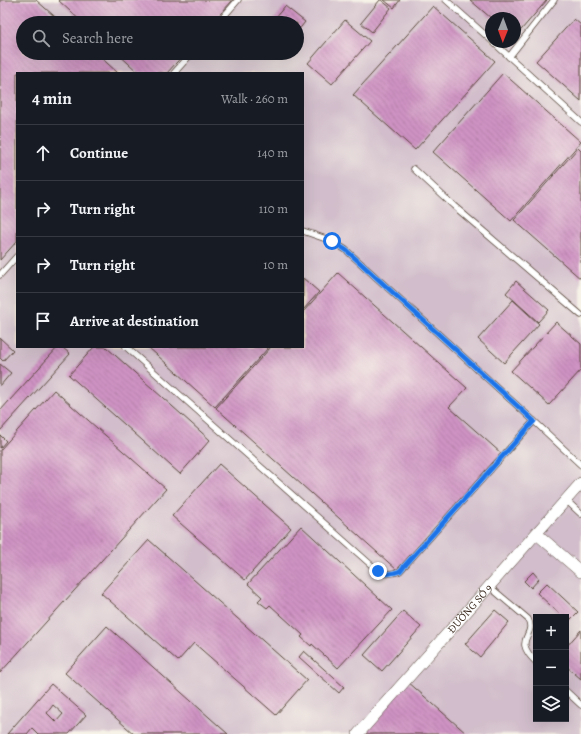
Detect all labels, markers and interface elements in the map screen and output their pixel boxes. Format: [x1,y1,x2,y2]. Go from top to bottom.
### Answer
north arrow [485,12,521,48]
search box [16,16,304,60]
icon: search [30,27,52,49]
text: Search here [62,28,133,48]
text: 4 min [32,87,72,110]
text: Walk · 260 m [221,90,288,107]
icon: ahead [32,142,54,164]
text: Continue [70,143,128,163]
text: 140 m [257,144,288,161]
icon: right [32,198,54,220]
text: Turn right [70,199,135,219]
text: 110 m [259,200,288,217]
route start [323,232,341,250]
icon: right [32,254,54,276]
text: Turn right [70,255,135,275]
text: 10 m [263,256,288,273]
icon: arrive [32,310,54,332]
text: Arrive at destination [70,311,199,331]
route end [369,562,387,580]
street label: ĐƯỜNG SỐ 9 [444,581,496,637]
map controls [533,614,569,722]
button: + [533,614,569,650]
button: − [533,650,569,686]
button: layers [533,686,569,722]

